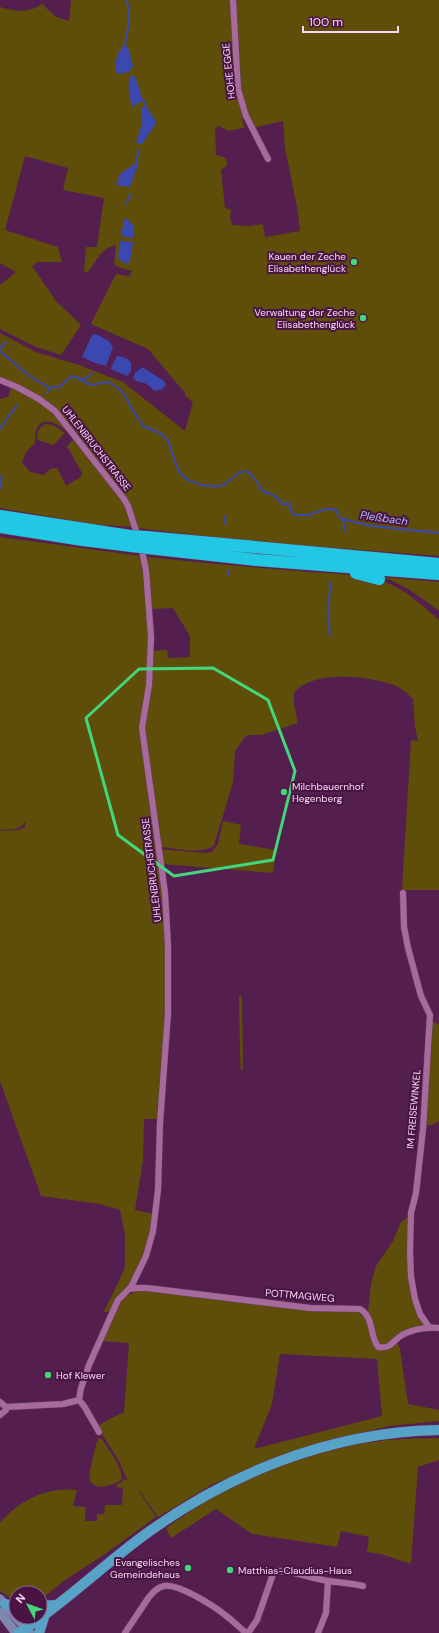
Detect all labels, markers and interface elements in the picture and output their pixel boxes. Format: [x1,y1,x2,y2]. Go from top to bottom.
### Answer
scale bar [303,8,398,34]
text: 100 m [309,14,343,30]
street label: HOHE EGGE [219,42,238,100]
place label: Kauen der Zeche Elisabethenglück [268,250,346,275]
marker: Kauen der Zeche Elisabethenglück [349,257,359,267]
place label: Verwaltung der Zeche Elisabethenglück [254,306,355,331]
marker: Verwaltung der Zeche Elisabethenglück [358,313,368,323]
street label: UHLENBRUCHSTRASSE [59,403,134,494]
water label: Pleßbach [359,508,409,528]
place label: Milchbauernhof Hegenberg [292,780,365,805]
marker: Milchbauernhof Hegenberg [279,787,289,797]
street label: UHLENBRUCHSTRASSE [139,817,164,923]
street label: IM FREISEWINKEL [404,1069,423,1149]
street label: POTTMAGWEG [265,1286,335,1305]
place label: Hof Klewer [56,1369,105,1382]
marker: Hof Klewer [43,1370,53,1380]
place label: Evangelisches Gemeindehaus [110,1556,180,1581]
marker: Evangelisches Gemeindehaus [183,1563,193,1573]
place label: Matthias-Claudius-Haus [238,1564,352,1577]
marker: Matthias-Claudius-Haus [225,1565,235,1575]
north arrow [8,1585,48,1625]
text: N [13,1591,28,1606]

